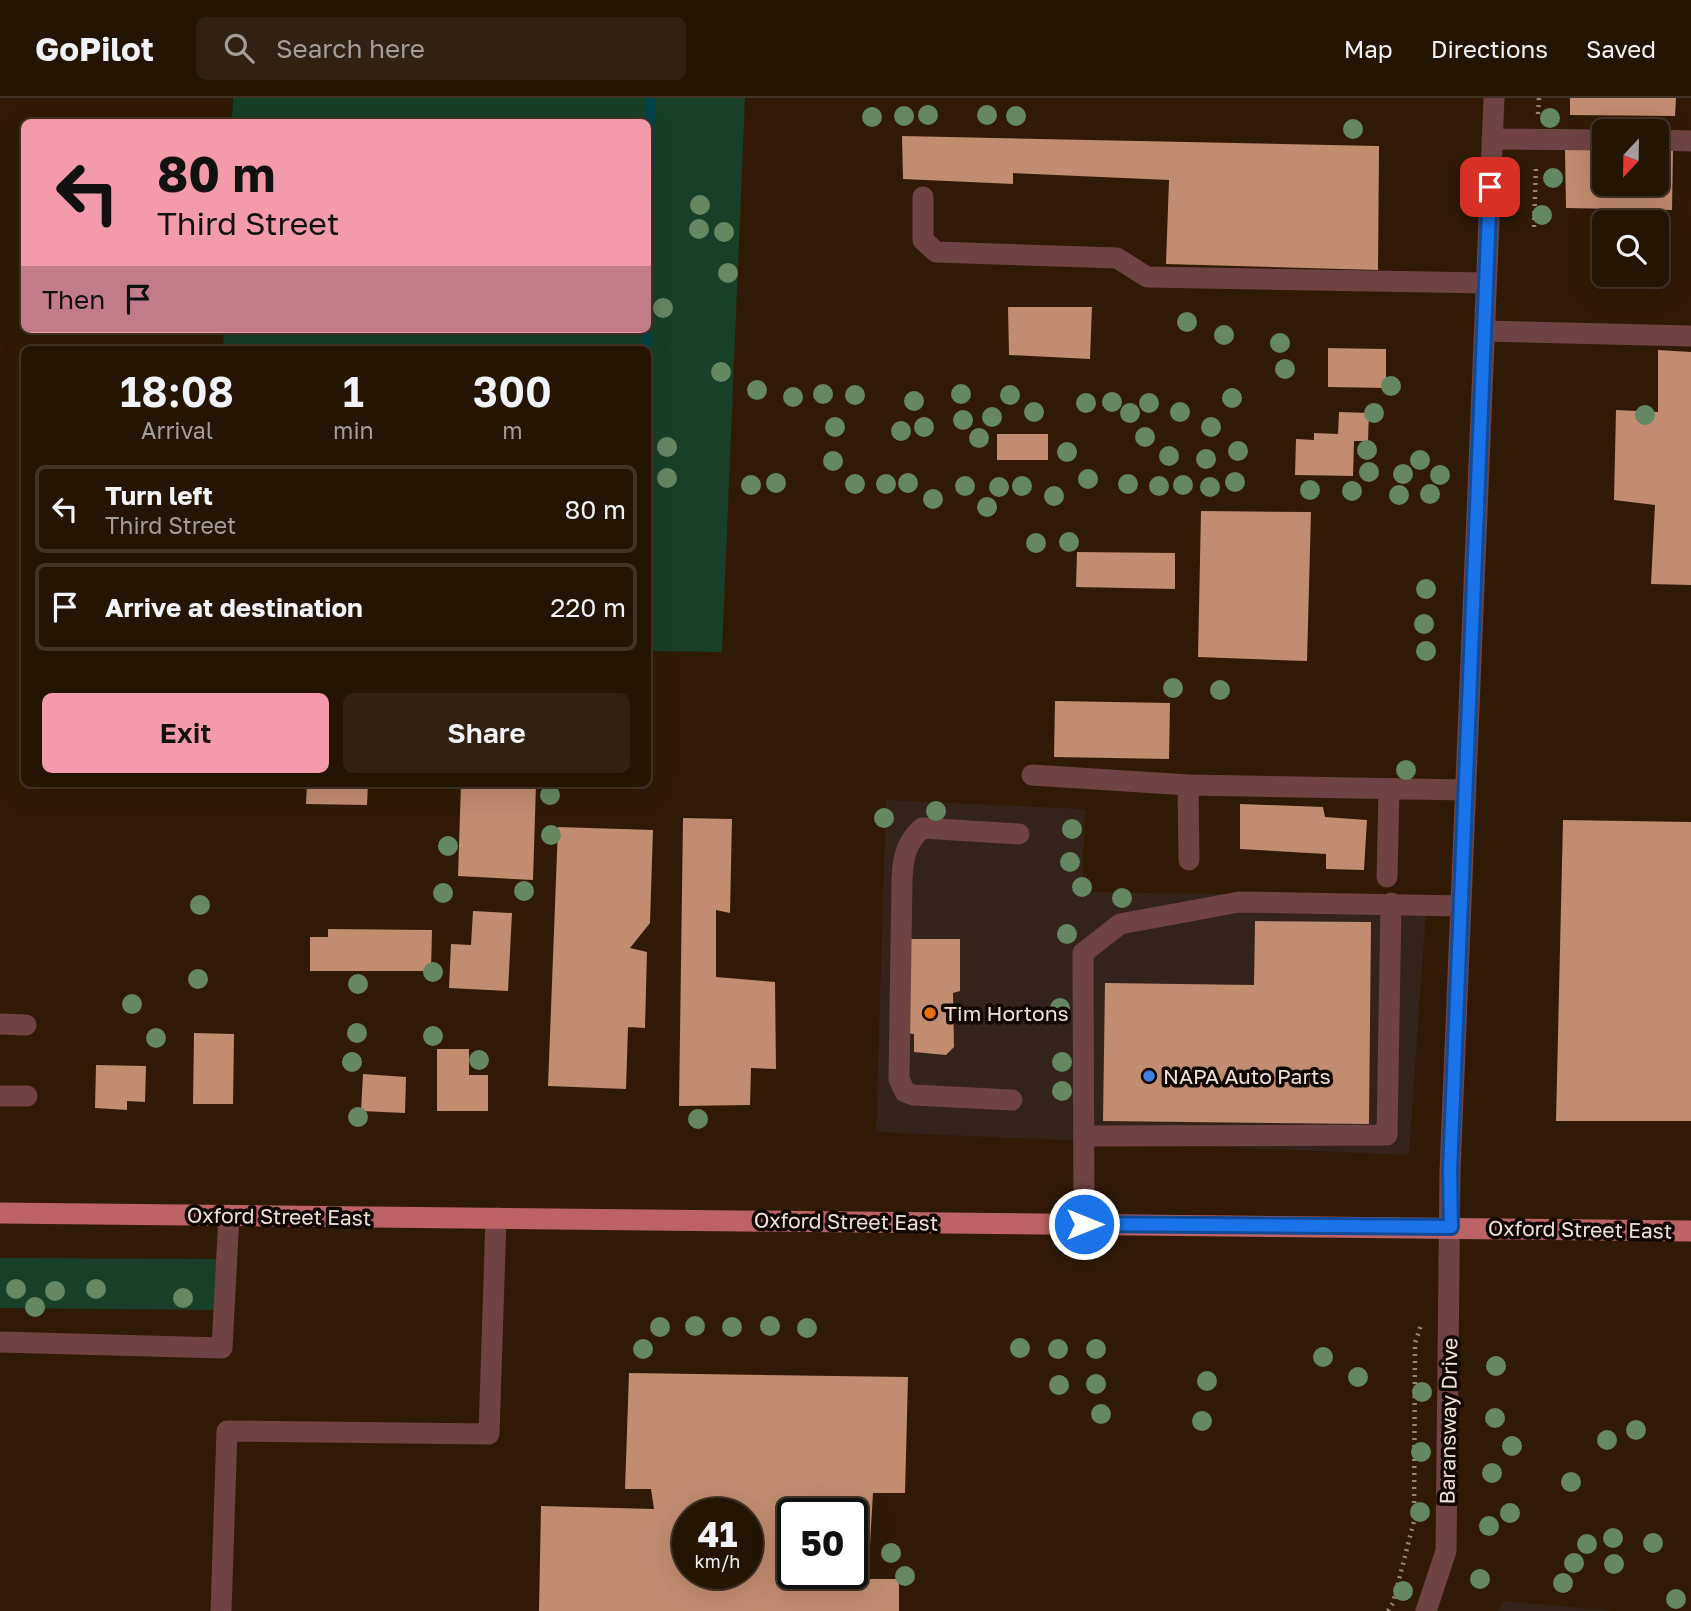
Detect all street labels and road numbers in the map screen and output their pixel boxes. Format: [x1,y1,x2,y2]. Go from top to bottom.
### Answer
street label: Oxford Street East [187,1201,371,1231]
street label: Oxford Street East [754,1206,938,1236]
street label: Oxford Street East [1488,1214,1672,1244]
street label: Baransway Drive [1434,1337,1462,1505]

